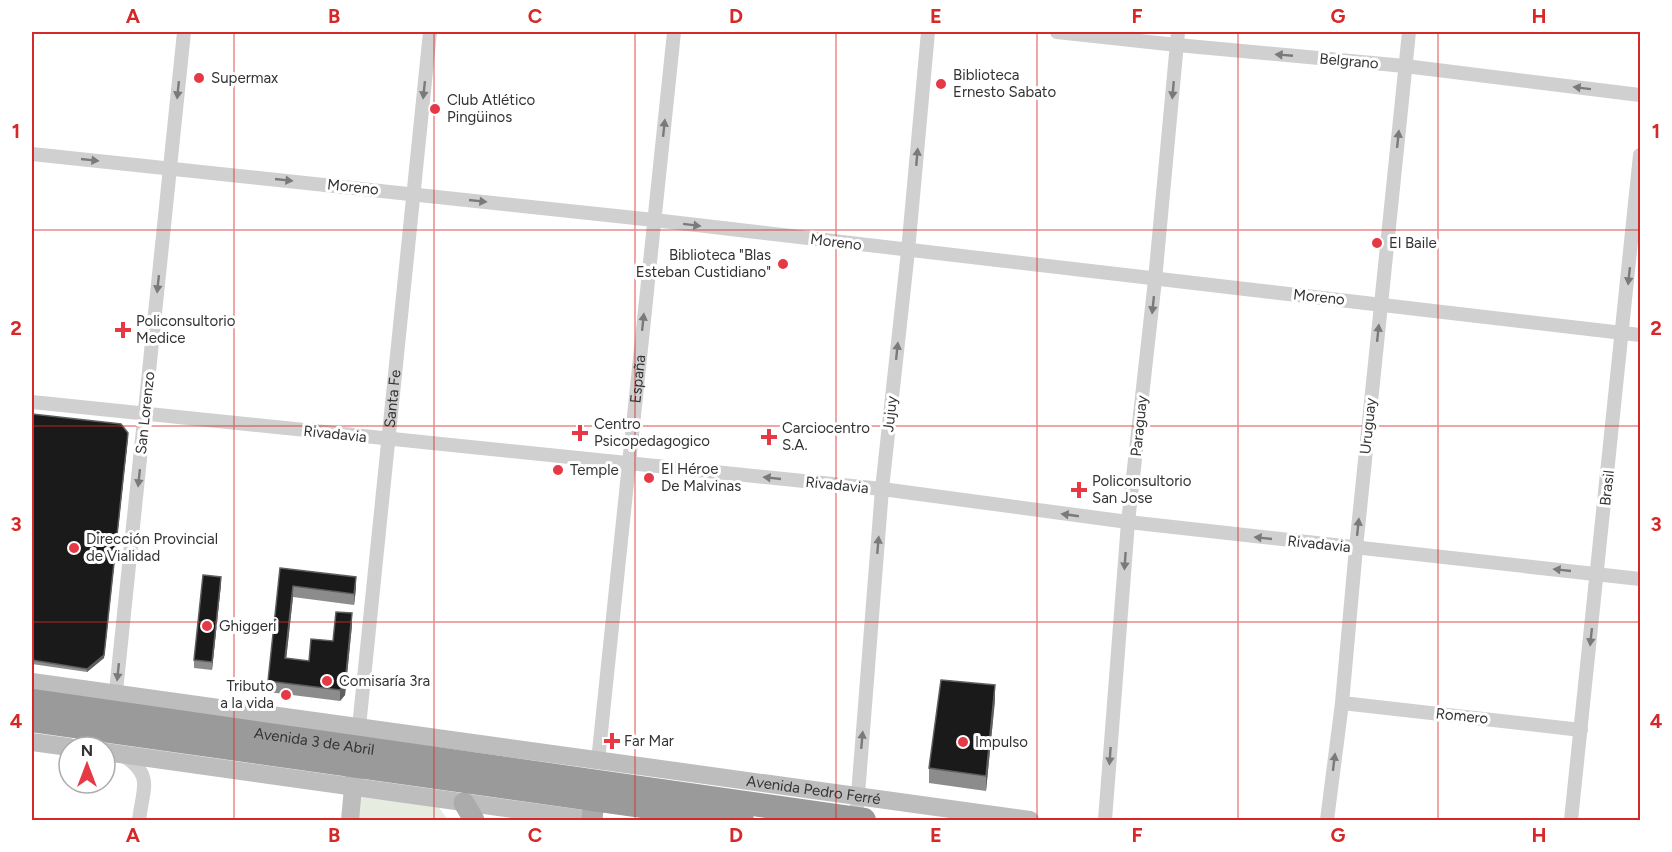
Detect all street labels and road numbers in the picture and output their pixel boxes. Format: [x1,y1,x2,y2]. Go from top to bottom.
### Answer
street label: Belgrano [1319,49,1380,73]
street label: Moreno [326,175,380,199]
street label: Moreno [809,230,863,254]
street label: Moreno [1292,285,1346,309]
street label: España [626,354,649,404]
street label: Santa Fe [381,369,404,429]
street label: San Lorenzo [132,370,158,455]
street label: Paraguay [1127,394,1151,458]
street label: Jujuy [879,395,901,433]
street label: Uruguay [1356,397,1380,455]
street label: Rivadavia [303,422,367,446]
street label: Brasil [1596,469,1618,507]
street label: Rivadavia [805,473,869,497]
street label: Rivadavia [1287,532,1351,556]
street label: Romero [1435,704,1489,728]
street label: Avenida 3 de Abril [253,724,375,759]
street label: Avenida Pedro Ferré [745,772,882,808]

